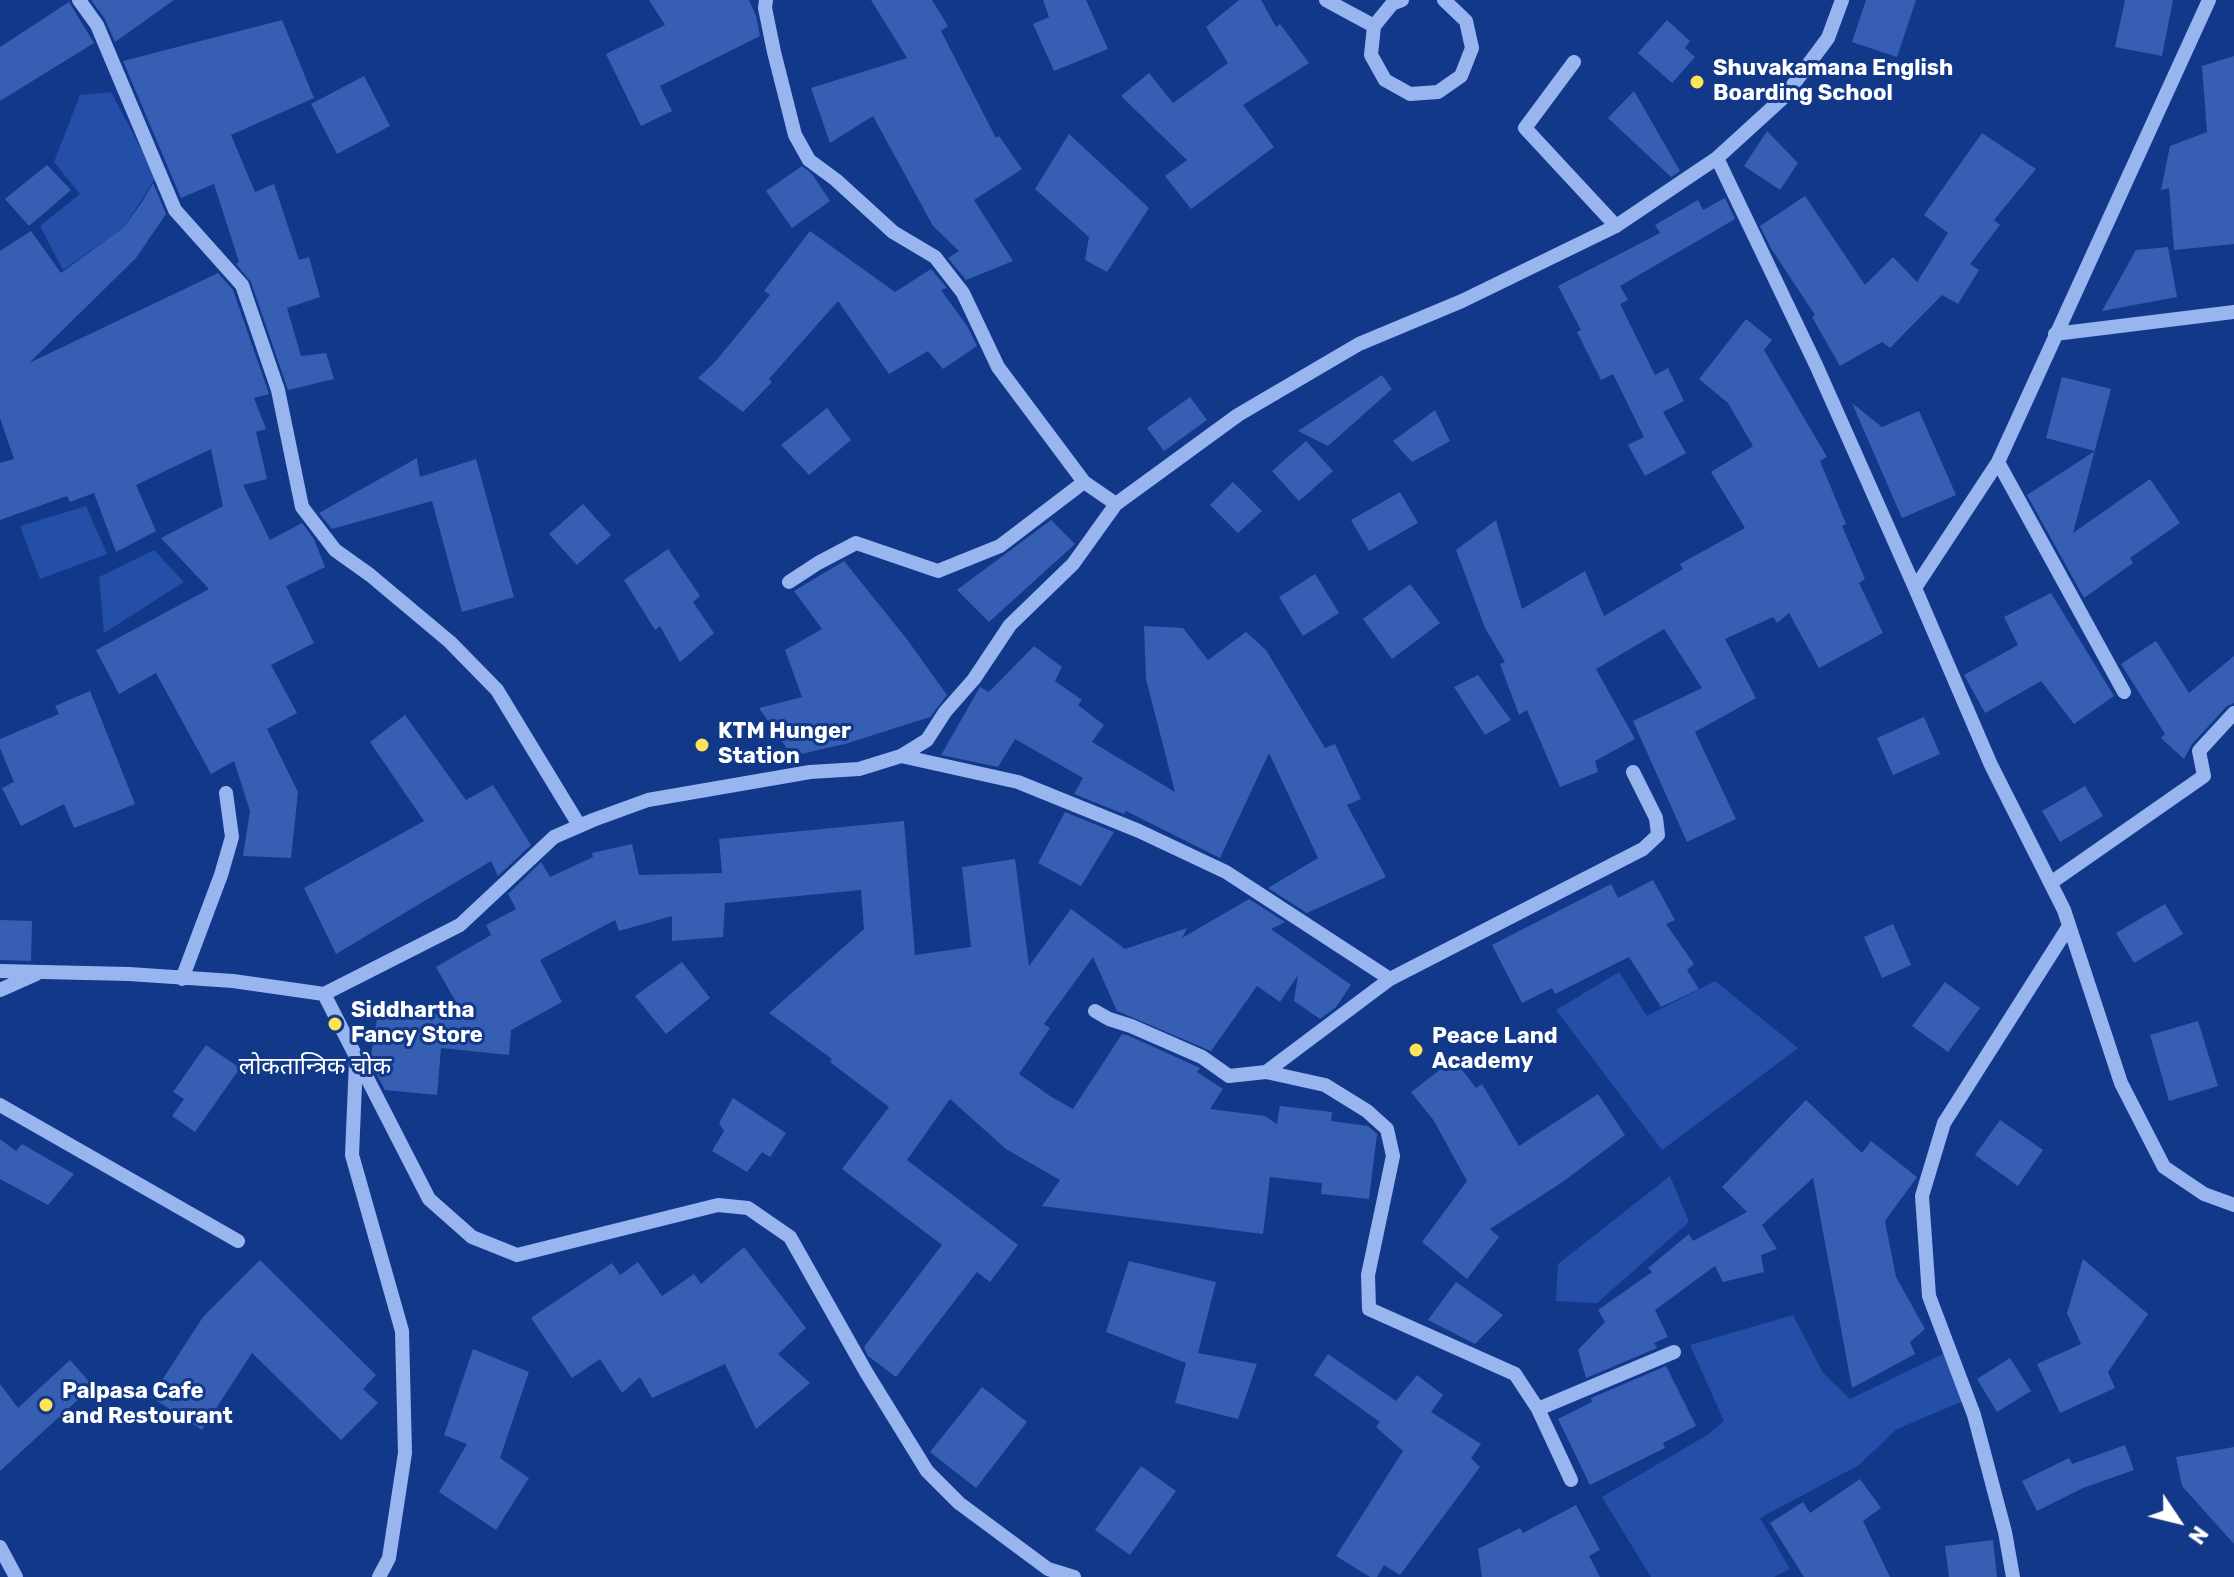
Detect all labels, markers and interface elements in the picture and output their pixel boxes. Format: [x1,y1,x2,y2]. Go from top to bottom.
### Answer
place label: Shuvakamana English Boarding School [1713,56,1953,108]
marker: Shuvakamana English Boarding School [1688,73,1706,91]
place label: KTM Hunger Station [718,719,851,770]
marker: KTM Hunger Station [693,736,711,754]
place label: Siddhartha Fancy Store [351,998,483,1050]
marker: Siddhartha Fancy Store [326,1015,344,1033]
place label: Peace Land Academy [1432,1024,1558,1076]
marker: Peace Land Academy [1407,1041,1425,1059]
district label: लोकतान्त्रिक चोक [239,1053,391,1081]
place label: Palpasa Cafe and Restourant [62,1379,233,1430]
marker: Palpasa Cafe and Restourant [37,1396,55,1414]
north arrow [2138,1481,2218,1561]
text: N [2182,1521,2214,1549]

